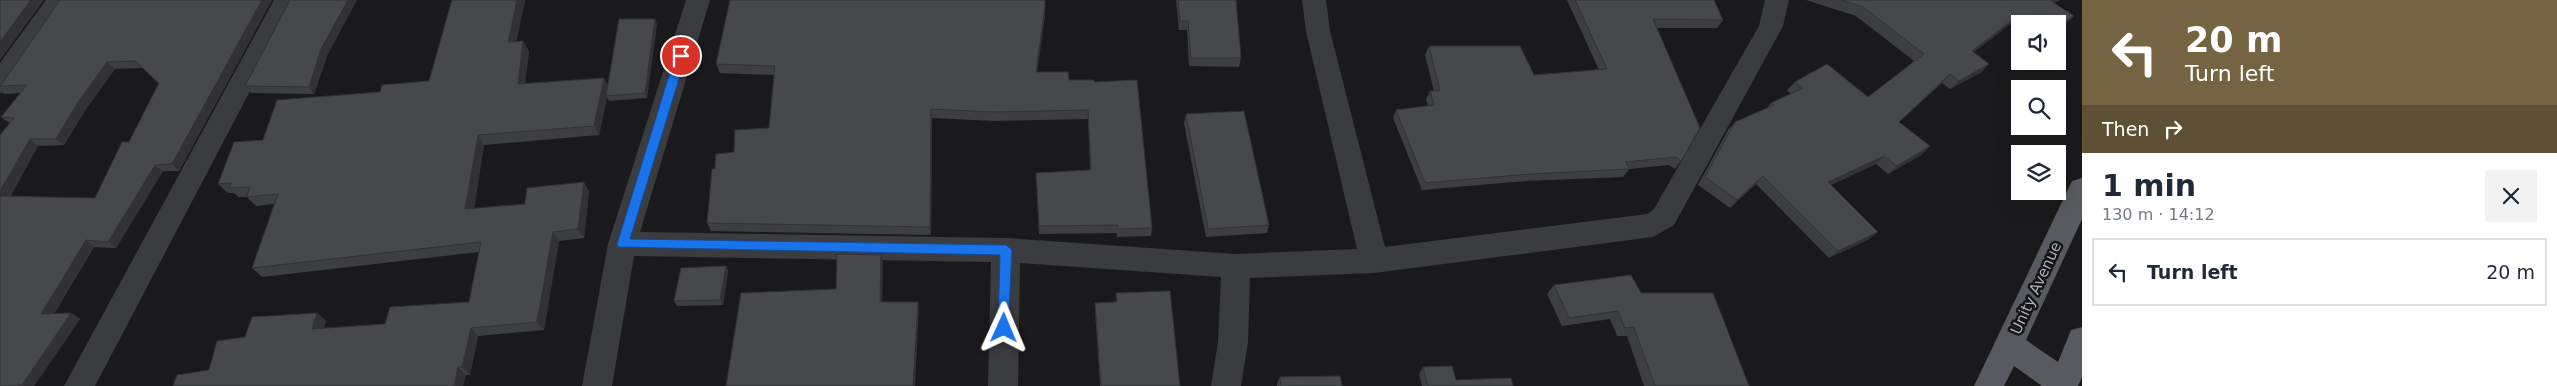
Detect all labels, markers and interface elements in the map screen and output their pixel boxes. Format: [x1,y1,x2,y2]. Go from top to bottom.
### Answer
map controls [2011,15,2066,200]
button: sound [2011,15,2066,70]
icon: left [2102,20,2167,85]
text: 20 m [2185,20,2282,60]
pin [660,35,702,77]
icon: arrive [667,42,695,70]
text: Turn left [2185,61,2274,86]
button: search [2011,80,2066,135]
icon: right [2159,115,2187,143]
text: Then [2102,118,2149,140]
button: layers [2011,145,2066,200]
text: 1 min [2102,168,2196,203]
button: close [2485,170,2537,222]
text: 130 m · 14:12 [2102,205,2215,224]
street label: Unity Avenue [2007,239,2065,337]
icon: left [2104,258,2132,286]
text: Turn left [2147,261,2238,283]
text: 20 m [2486,261,2535,283]
position arrow [977,301,1029,353]

